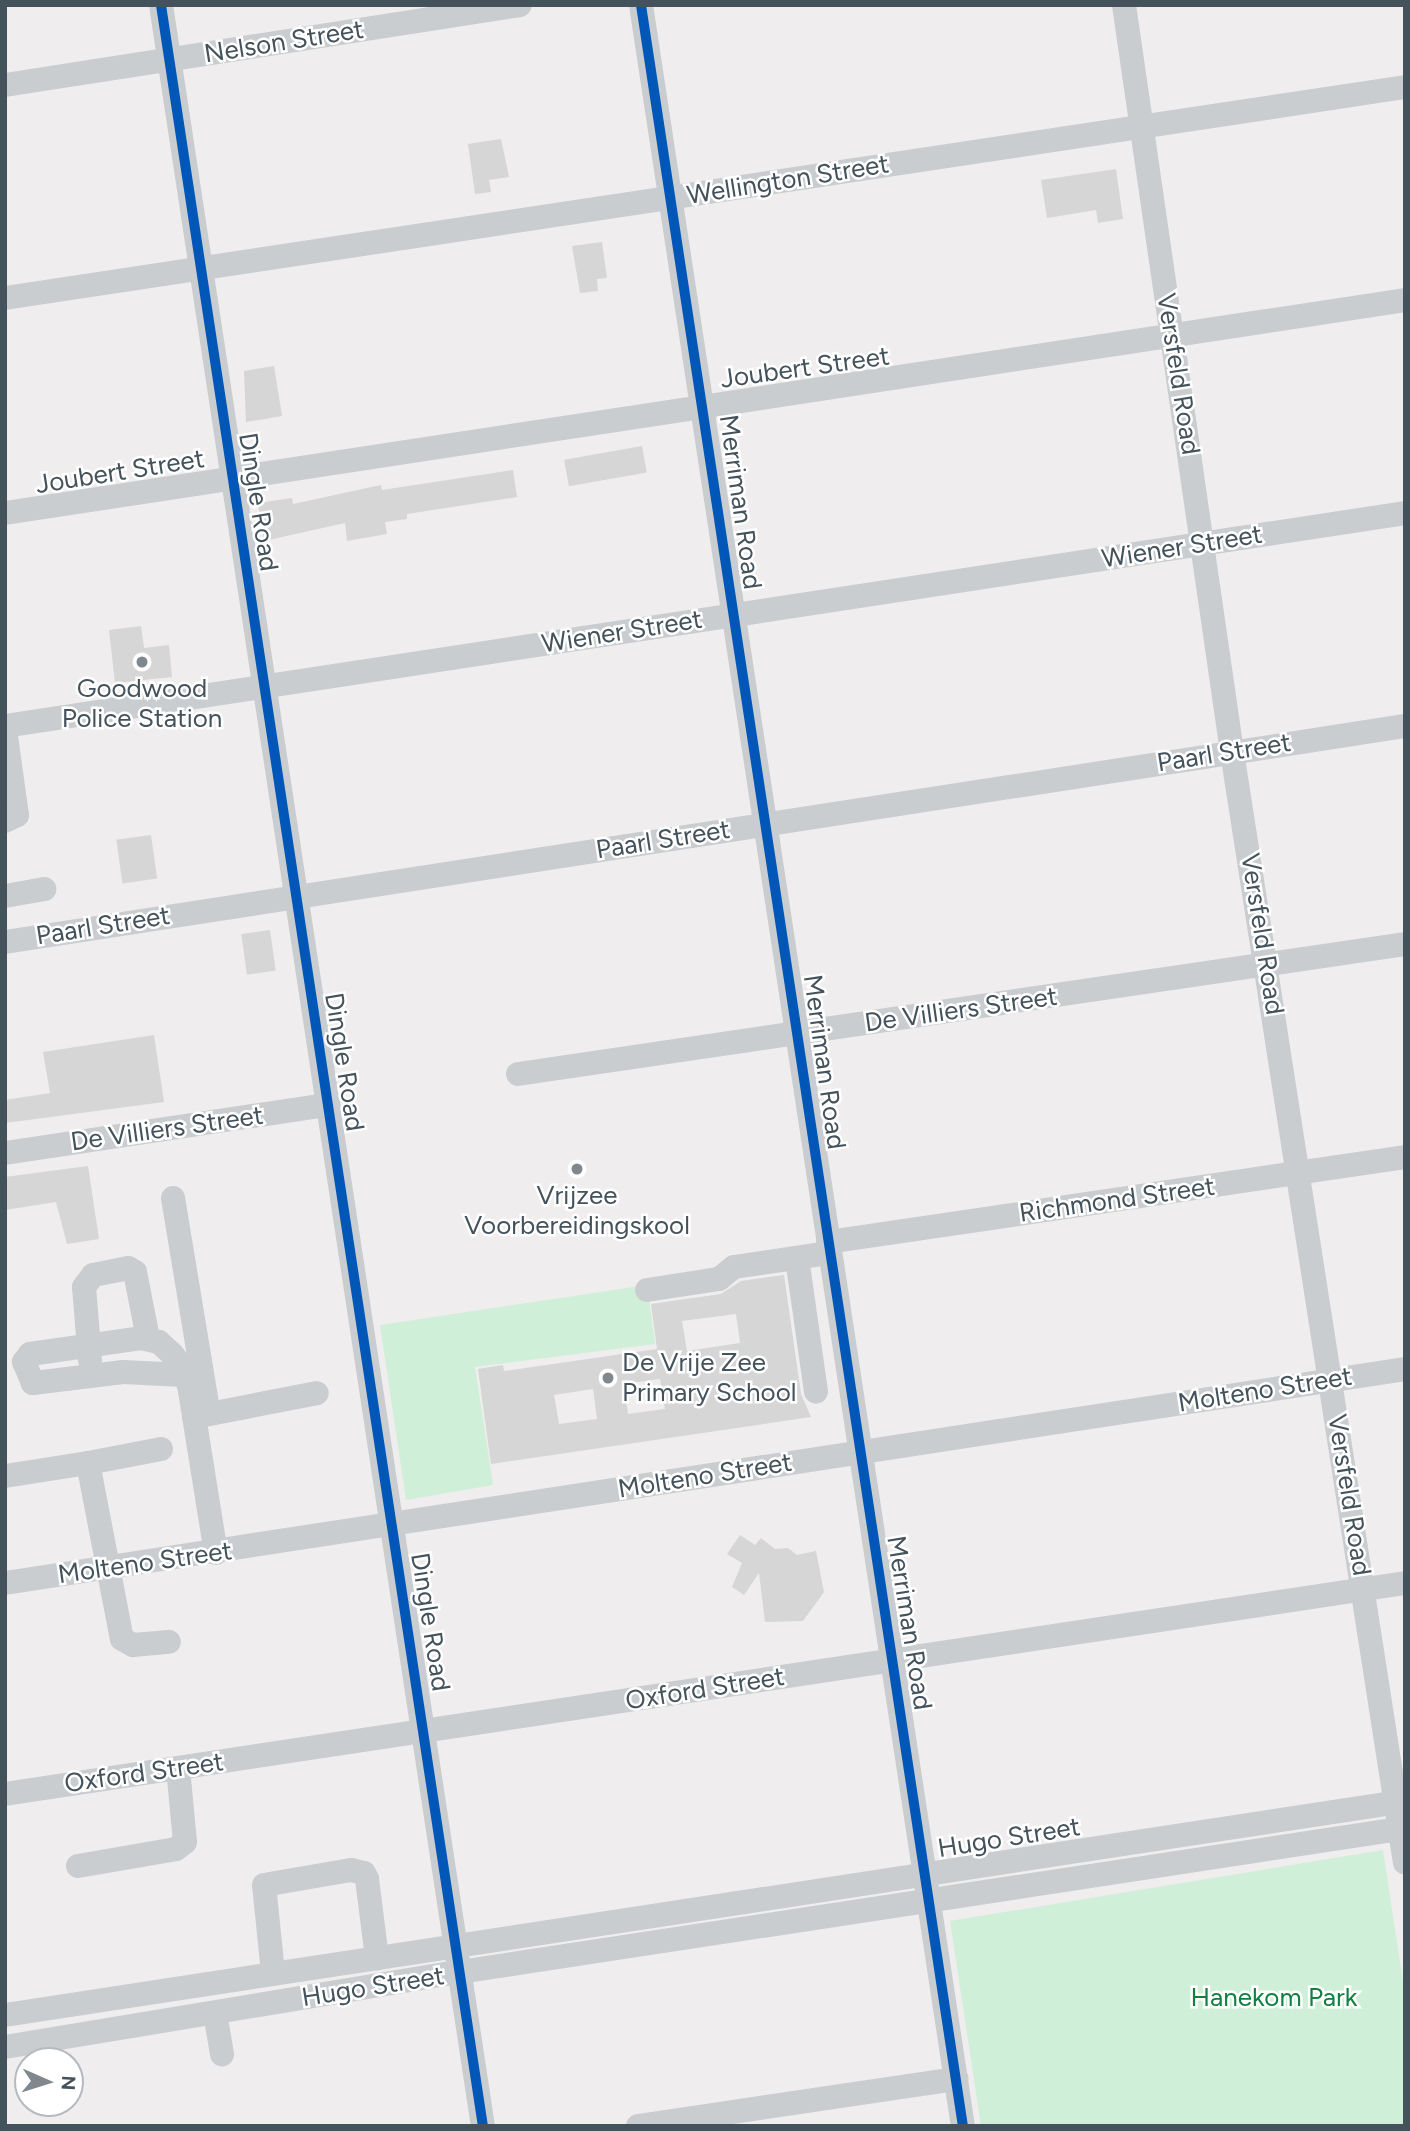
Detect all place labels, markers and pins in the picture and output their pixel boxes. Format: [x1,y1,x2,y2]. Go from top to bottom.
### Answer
marker: Goodwood Police Station [134,654,150,670]
place label: Goodwood Police Station [62,673,222,734]
marker: Vrijzee Voorbereidingskool [569,1161,585,1177]
place label: Vrijzee Voorbereidingskool [464,1180,690,1242]
place label: De Vrije Zee Primary School [622,1347,796,1408]
marker: De Vrije Zee Primary School [600,1370,616,1386]

